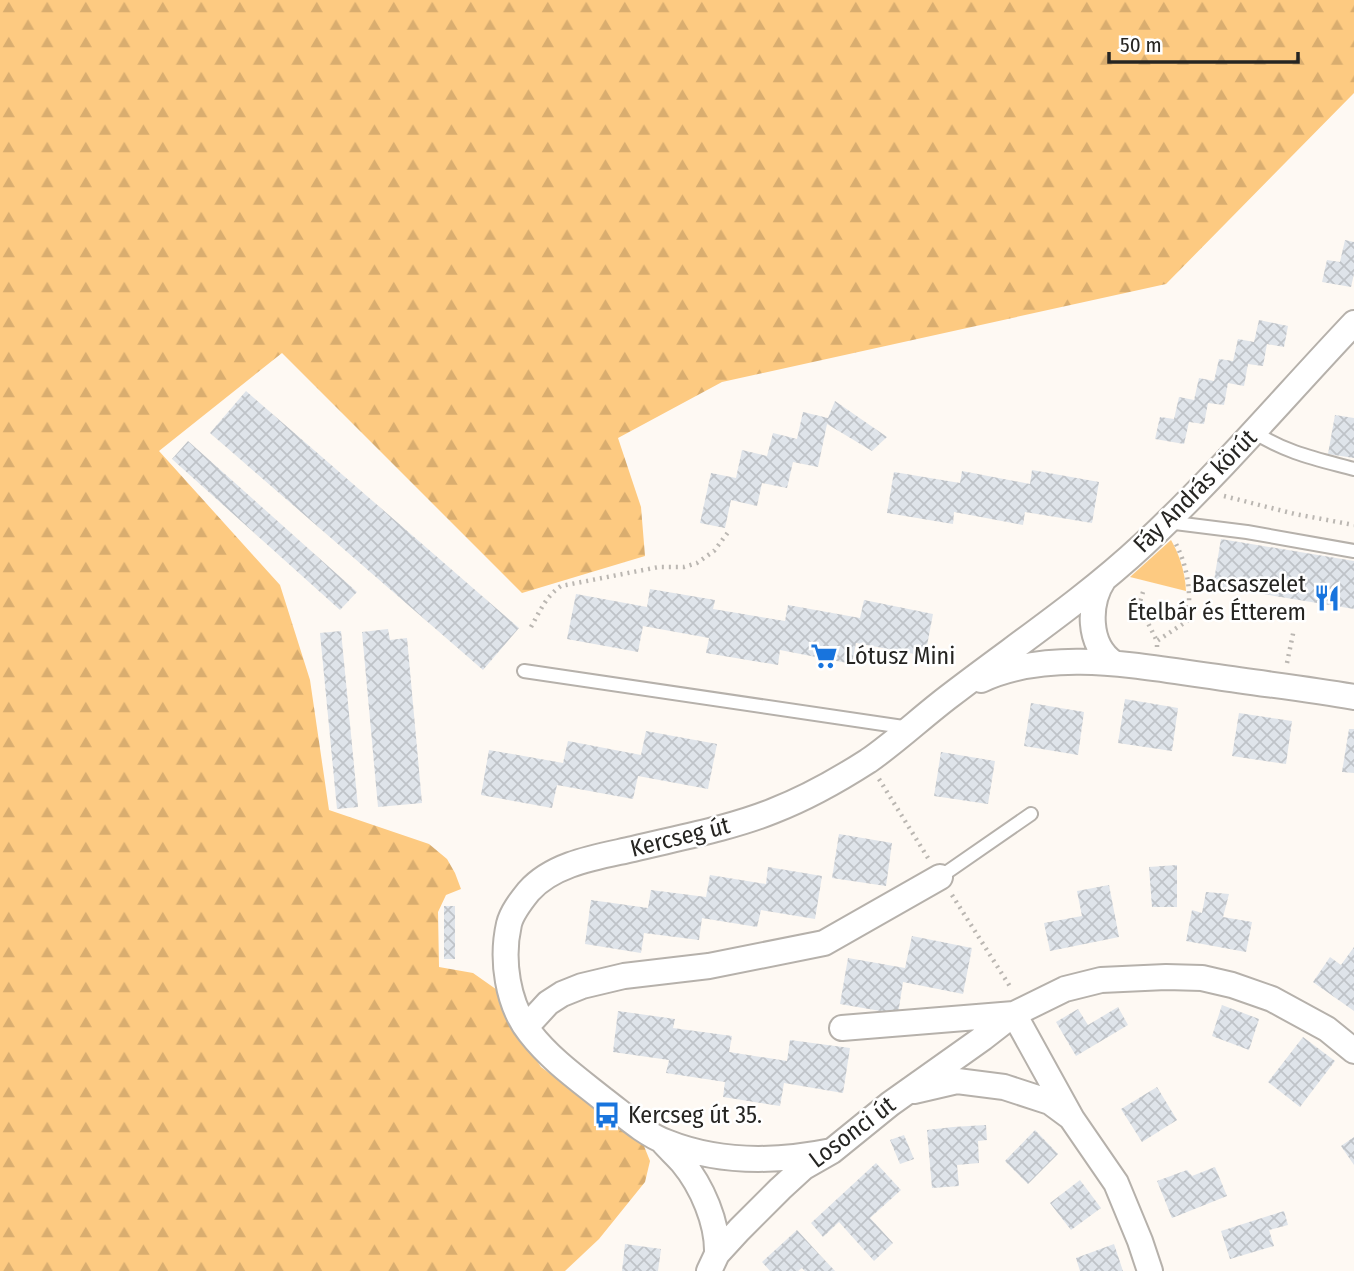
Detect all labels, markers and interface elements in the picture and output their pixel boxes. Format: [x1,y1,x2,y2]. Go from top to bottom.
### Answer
scale bar [1109,21,1298,65]
text: 50 m [1120,32,1162,58]
street label: Fáy András körút [1128,424,1262,558]
place label: Bacsaszelet Ételbár és Étterem [1127,570,1306,626]
restaurant icon: Bacsaszelet Ételbár és Étterem [1312,583,1342,613]
supermarket icon: Lótusz Mini [809,641,839,671]
place label: Lótusz Mini [845,642,955,670]
street label: Kercseg út [627,811,733,863]
street label: Losonci út [803,1090,901,1173]
bus stop icon: Kercseg út 35. [592,1100,622,1130]
place label: Kercseg út 35. [628,1101,762,1129]

